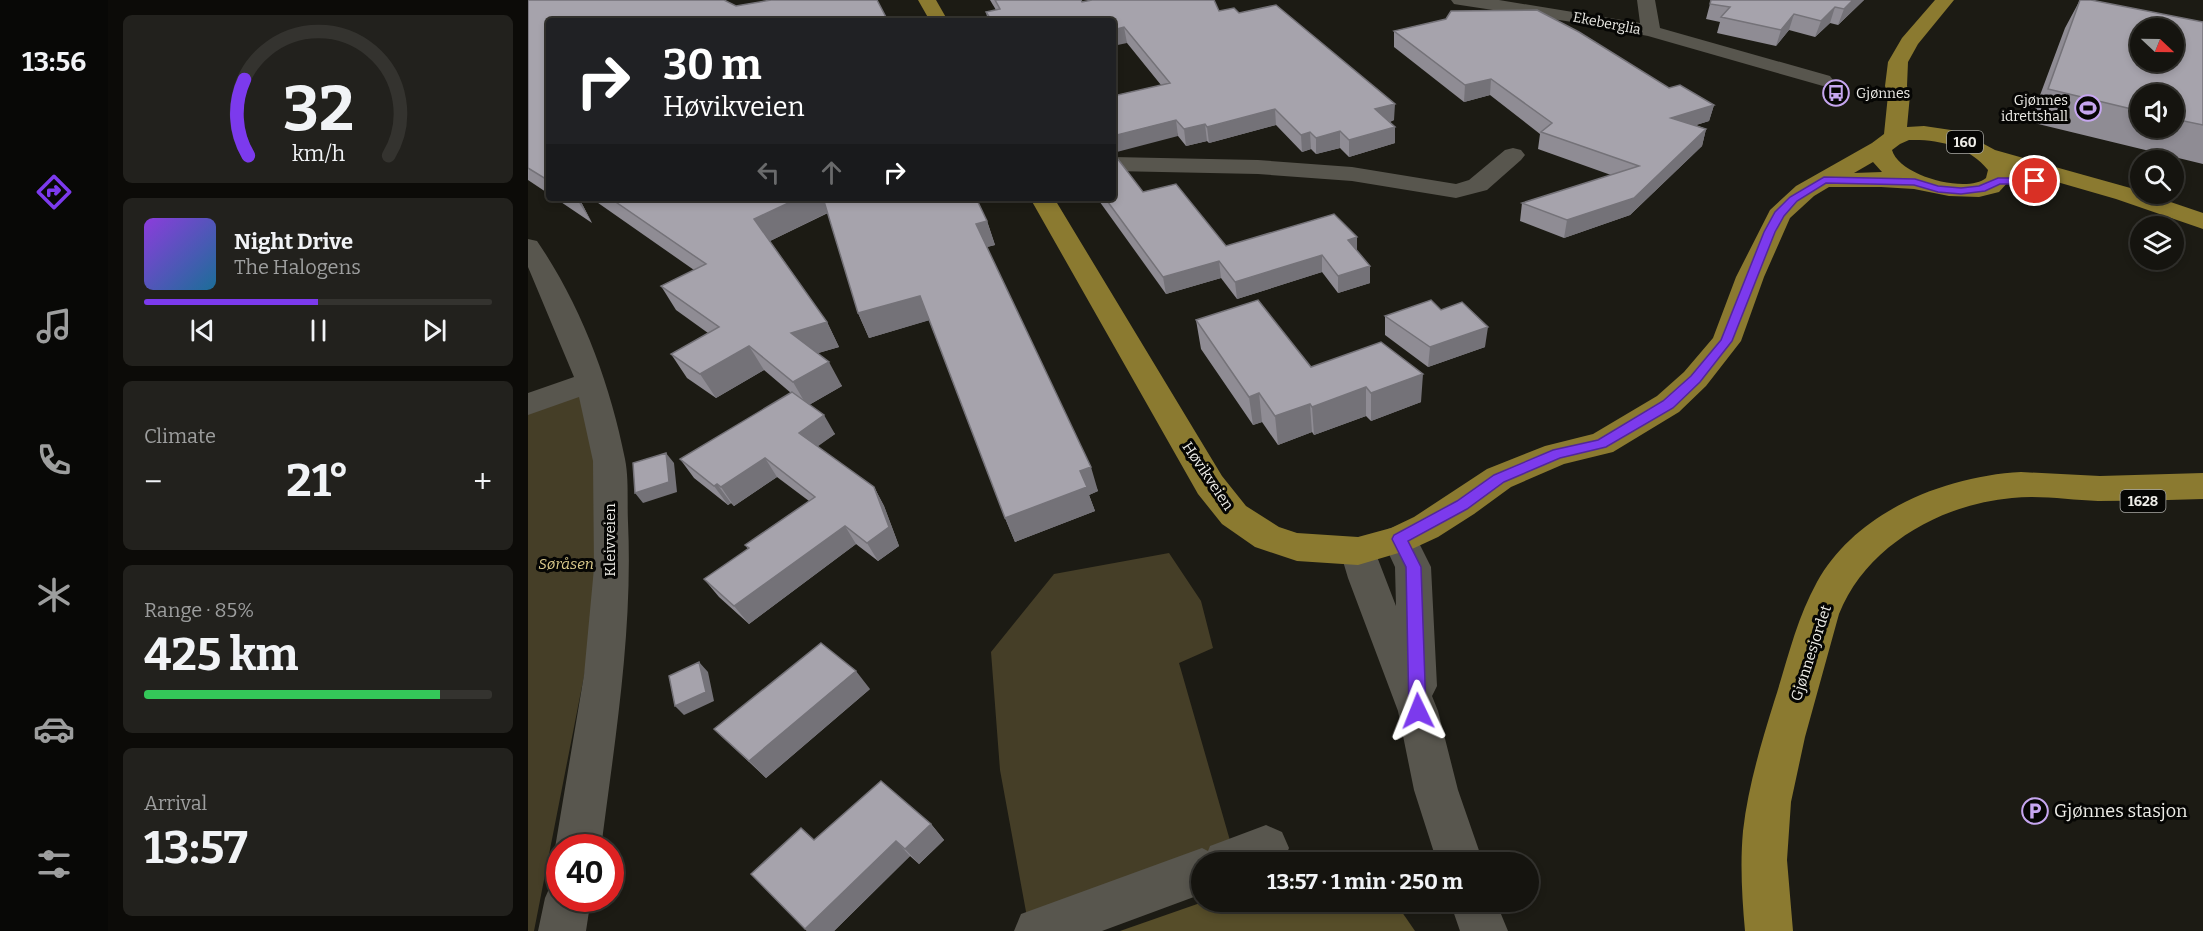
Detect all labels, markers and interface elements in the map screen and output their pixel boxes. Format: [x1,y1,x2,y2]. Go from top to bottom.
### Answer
street label: Ekeberglia [1572,9,1643,38]
north arrow [2130,18,2184,72]
map controls [2130,18,2184,270]
text: 30 m [663,40,762,90]
icon: right [564,42,642,120]
text: 13:56 [22,46,86,78]
text: 32 [282,72,354,147]
bus stop icon: Gjønnes [1821,78,1851,108]
button: sound [2130,84,2184,138]
place label: Gjønnes [1856,85,1910,102]
text: Høvikveien [663,91,805,123]
place label: Gjønnes idrettshall [2001,92,2068,125]
sports icon: Gjønnes idrettshall [2073,93,2103,123]
road number: 160 [1947,131,1983,153]
text: km/h [291,141,345,167]
button: search [2130,150,2184,204]
pin [2009,155,2060,206]
icon: left [752,156,785,189]
icon: ahead [815,156,848,189]
icon: right [878,156,911,189]
icon: arrive [2018,164,2051,197]
icon: directions [33,171,75,213]
button: layers [2130,216,2184,270]
text: Night Drive [234,228,353,255]
text: The Halogens [234,255,361,279]
icon: music [33,305,75,347]
icon: previous [186,314,219,347]
icon: pause [302,314,335,347]
icon: next [418,314,451,347]
text: Climate [144,424,216,448]
street label: Høvikveien [1179,438,1238,514]
icon: phone [33,439,75,481]
text: 21° [286,454,349,508]
text: − [144,462,162,502]
text: + [473,462,492,502]
road number: 1628 [2120,490,2166,512]
street label: Kleivveien [601,503,619,577]
park label: Søråsen [538,555,594,573]
icon: climate [33,574,75,616]
text: Range · 85% [144,598,254,622]
street label: Gjønnesjordet [1787,602,1835,703]
text: 425 km [144,628,299,682]
position arrow [1386,679,1450,743]
icon: car [33,708,75,750]
text: Arrival [144,791,207,815]
parking icon: Gjønnes stasjon [2020,796,2050,826]
place label: Gjønnes stasjon [2054,800,2188,822]
text: 13:57 [144,821,248,875]
speed limit sign: 40 [546,834,624,912]
icon: filters [33,843,75,885]
text: 13:57 · 1 min · 250 m [1267,868,1463,895]

